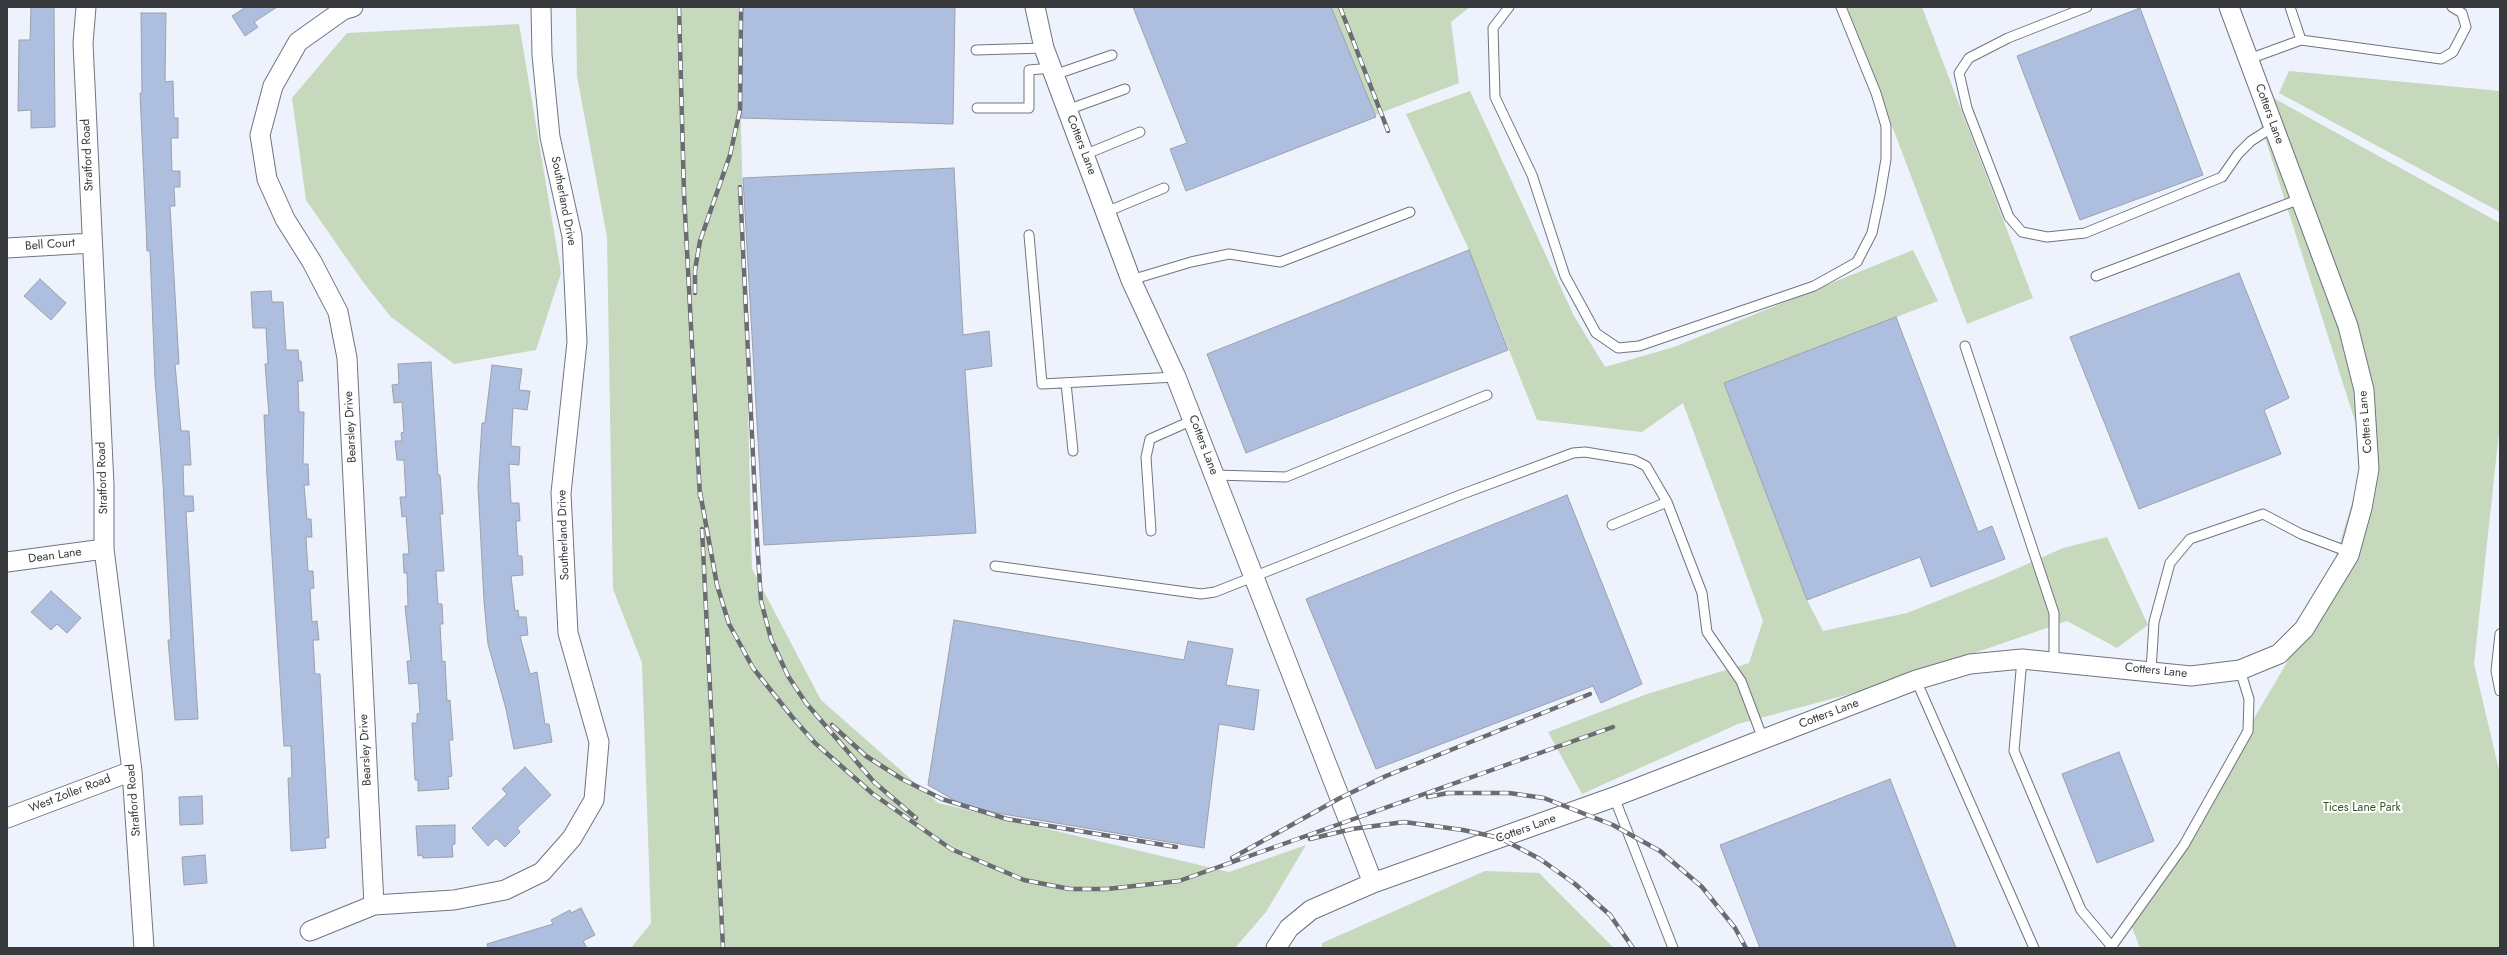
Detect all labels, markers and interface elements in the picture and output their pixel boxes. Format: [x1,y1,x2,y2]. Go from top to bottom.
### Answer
street label: Cotters Lane [2251,82,2287,146]
street label: Cotters Lane [1063,113,1099,177]
street label: Stratford Road [79,118,97,192]
street label: Southerland Drive [547,155,579,247]
street label: Bell Court [25,236,75,254]
street label: Cotters Lane [2356,390,2376,454]
street label: Bearsley Drive [342,391,360,463]
street label: Cotters Lane [1185,413,1221,477]
street label: Stratford Road [95,441,111,515]
street label: Southerland Drive [555,489,573,581]
street label: Dean Lane [27,545,83,567]
street label: Cotters Lane [2124,661,2188,681]
street label: Cotters Lane [1797,696,1861,732]
street label: Bearsley Drive [357,714,375,786]
street label: Stratford Road [124,763,144,837]
street label: West Zoller Road [27,772,113,816]
park label: Tices Lane Park [2323,801,2401,815]
street label: Cotters Lane [1494,811,1558,847]

